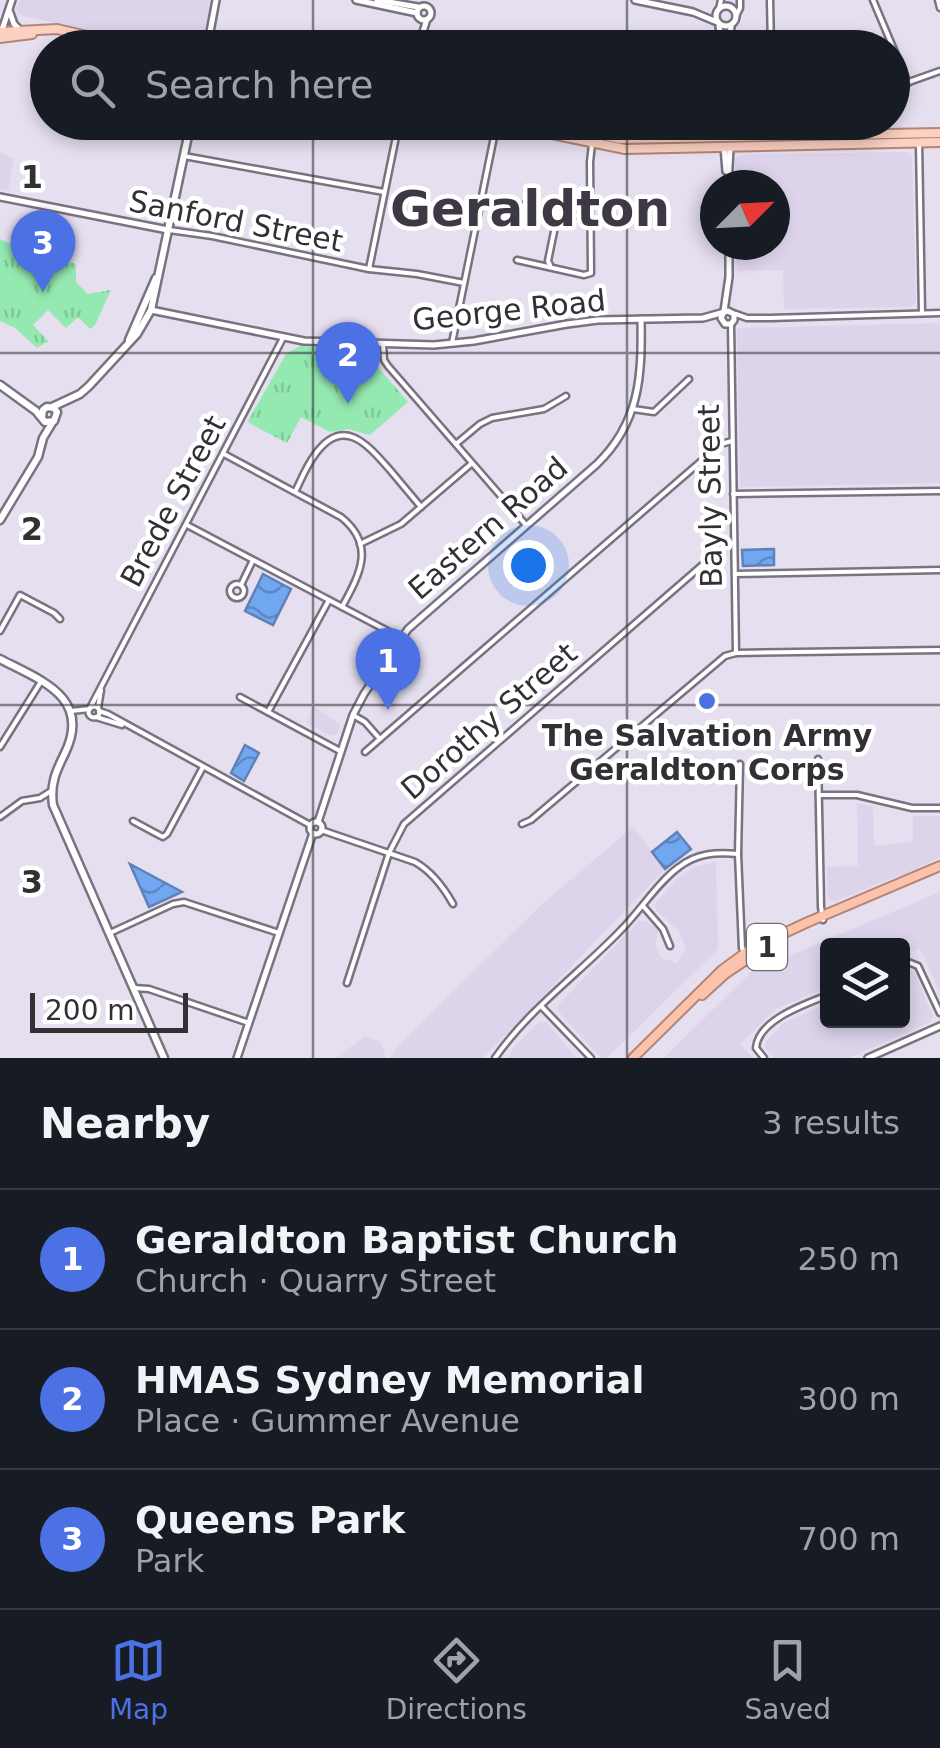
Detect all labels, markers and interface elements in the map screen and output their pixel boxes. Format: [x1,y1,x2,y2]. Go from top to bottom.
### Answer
search box [30,30,910,140]
icon: search [65,58,120,113]
text: Search here [145,63,373,107]
text: 1 [21,158,43,196]
north arrow [700,170,790,260]
district label: Geraldton [390,180,670,238]
street label: Sanford Street [126,183,346,259]
pin: 3 [10,210,76,292]
street label: George Road [411,282,607,338]
pin: 2 [316,322,380,404]
street label: Bayly Street [691,404,729,588]
street label: Brede Street [113,409,233,593]
street label: Eastern Road [401,450,575,606]
text: 2 [21,510,43,548]
your location [503,540,554,591]
pin: 1 [356,628,420,710]
street label: Dorothy Street [394,635,584,807]
marker: The Salvation Army Geraldton Corps [696,690,718,712]
place label: The Salvation Army Geraldton Corps [542,718,873,787]
text: 3 [21,863,43,901]
road number: 1 [747,924,787,970]
map controls [820,938,910,1028]
button: layers [820,938,910,1028]
scale bar [30,988,188,1032]
text: 200 m [45,994,135,1027]
text: Nearby [40,1099,210,1148]
text: 3 results [762,1104,900,1142]
text: Geraldton Baptist Church [135,1218,678,1262]
text: 1 [61,1240,84,1278]
text: 250 m [798,1240,900,1278]
text: Church · Quarry Street [135,1262,496,1300]
text: HMAS Sydney Memorial [135,1358,645,1402]
text: 2 [61,1380,84,1418]
text: 300 m [798,1380,900,1418]
text: Place · Gummer Avenue [135,1402,520,1440]
text: Queens Park [135,1498,405,1542]
text: 3 [61,1520,84,1558]
text: 700 m [798,1520,900,1558]
text: Park [135,1542,204,1580]
tab: Map [109,1633,168,1726]
tab: Directions [386,1633,527,1726]
tab: Saved [745,1633,831,1726]

